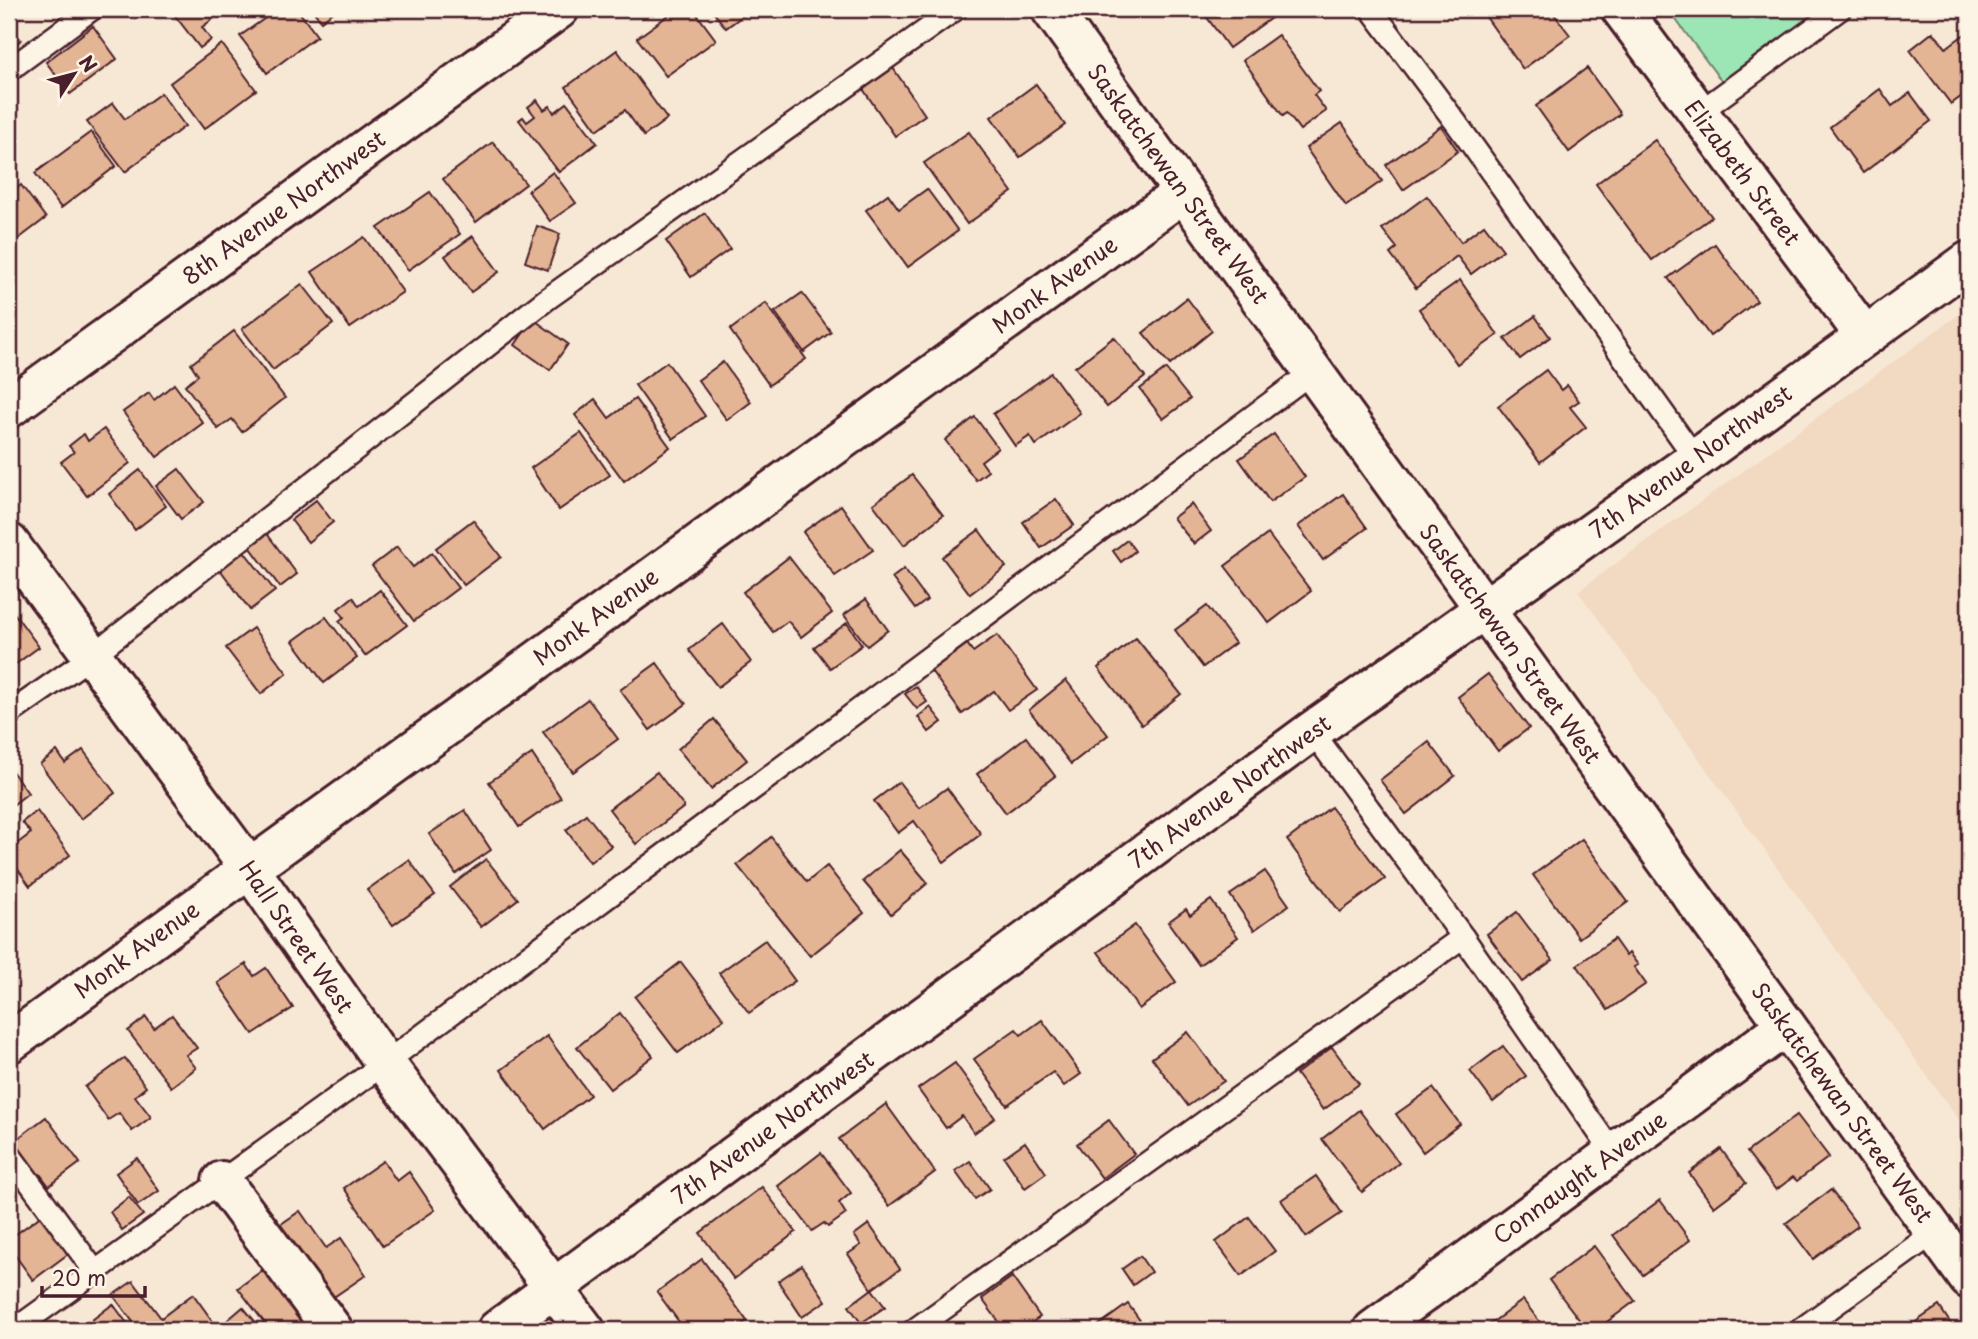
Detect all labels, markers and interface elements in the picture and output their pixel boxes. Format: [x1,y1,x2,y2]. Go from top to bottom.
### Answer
north arrow [38,38,108,108]
text: N [73,49,104,78]
street label: Saskatchewan Street West [1080,56,1279,311]
street label: Elizabeth Street [1677,92,1810,253]
street label: 8th Avenue Northwest [174,121,392,293]
street label: Monk Avenue [984,226,1124,341]
street label: 7th Avenue Northwest [1582,375,1799,546]
street label: Saskatchewan Street West [1412,516,1611,771]
street label: Monk Avenue [525,558,665,673]
street label: 7th Avenue Northwest [1121,705,1338,876]
street label: Hall Street West [231,852,363,1020]
street label: Monk Avenue [66,891,206,1006]
street label: Saskatchewan Street West [1744,975,1943,1230]
street label: 7th Avenue Northwest [664,1041,881,1212]
street label: Connaught Avenue [1485,1102,1673,1252]
scale bar [42,1255,145,1299]
text: 20 m [52,1261,106,1293]

